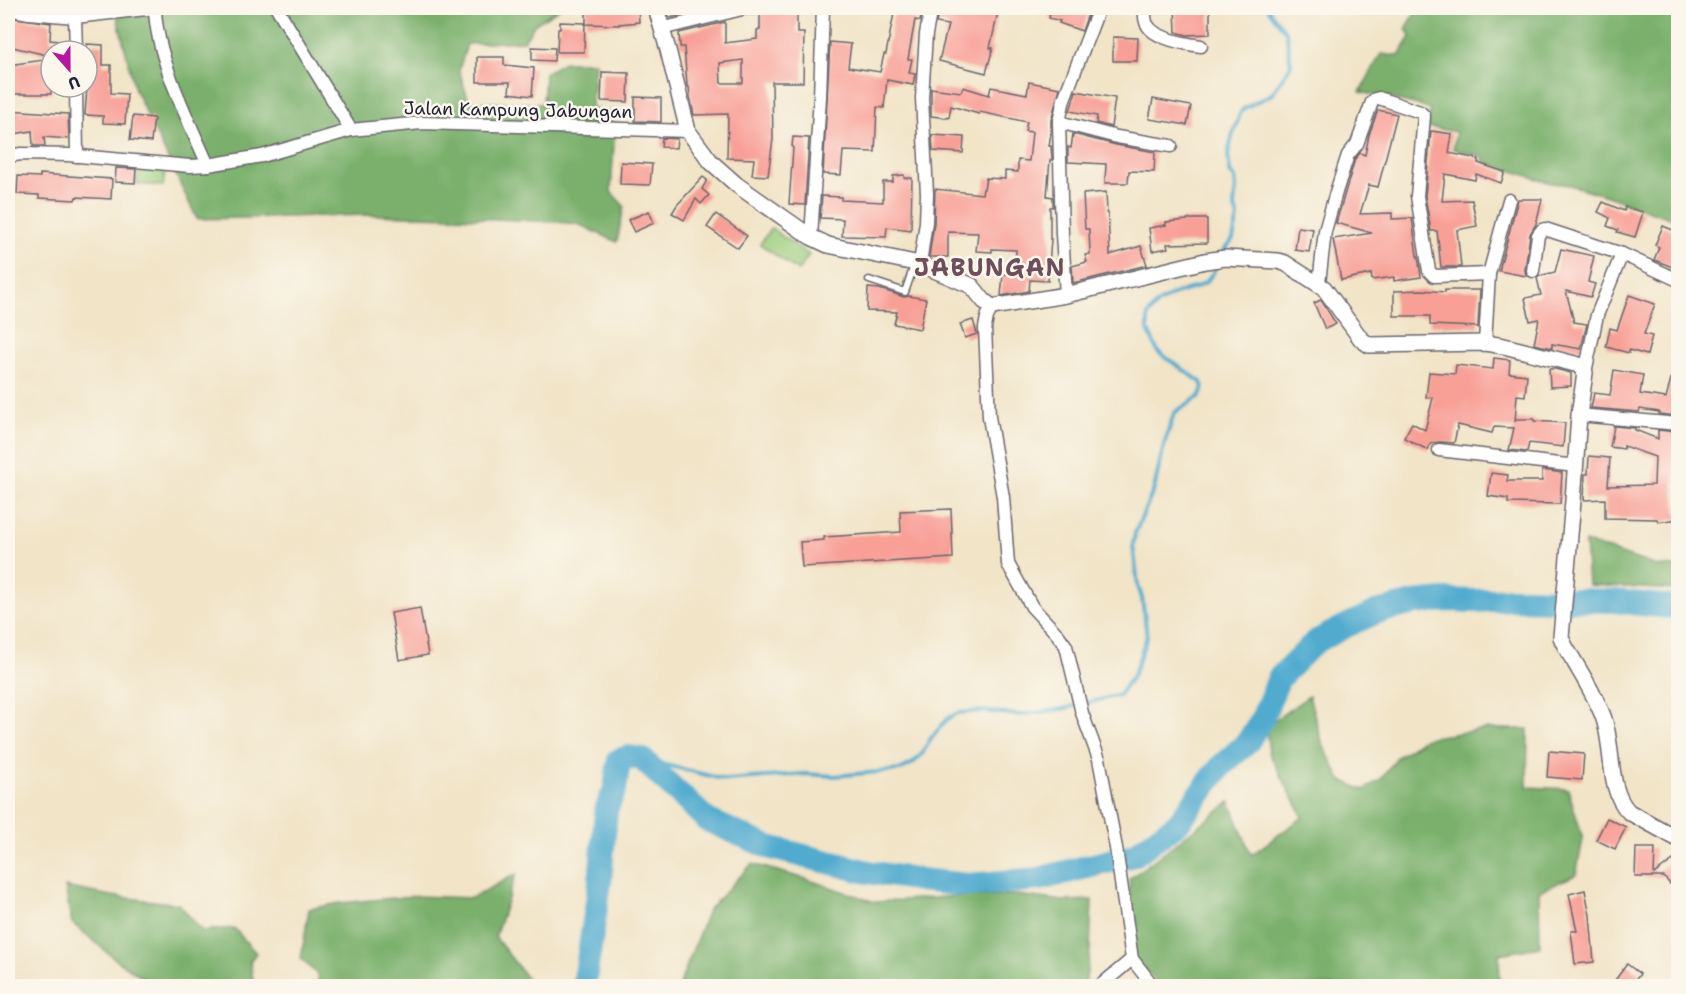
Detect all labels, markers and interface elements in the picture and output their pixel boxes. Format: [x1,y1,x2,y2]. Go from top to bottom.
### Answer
north arrow [39,39,99,99]
text: U [65,71,83,94]
street label: Jalan Kampung Jabungan [403,96,633,124]
district label: JABUNGAN [914,252,1066,284]

